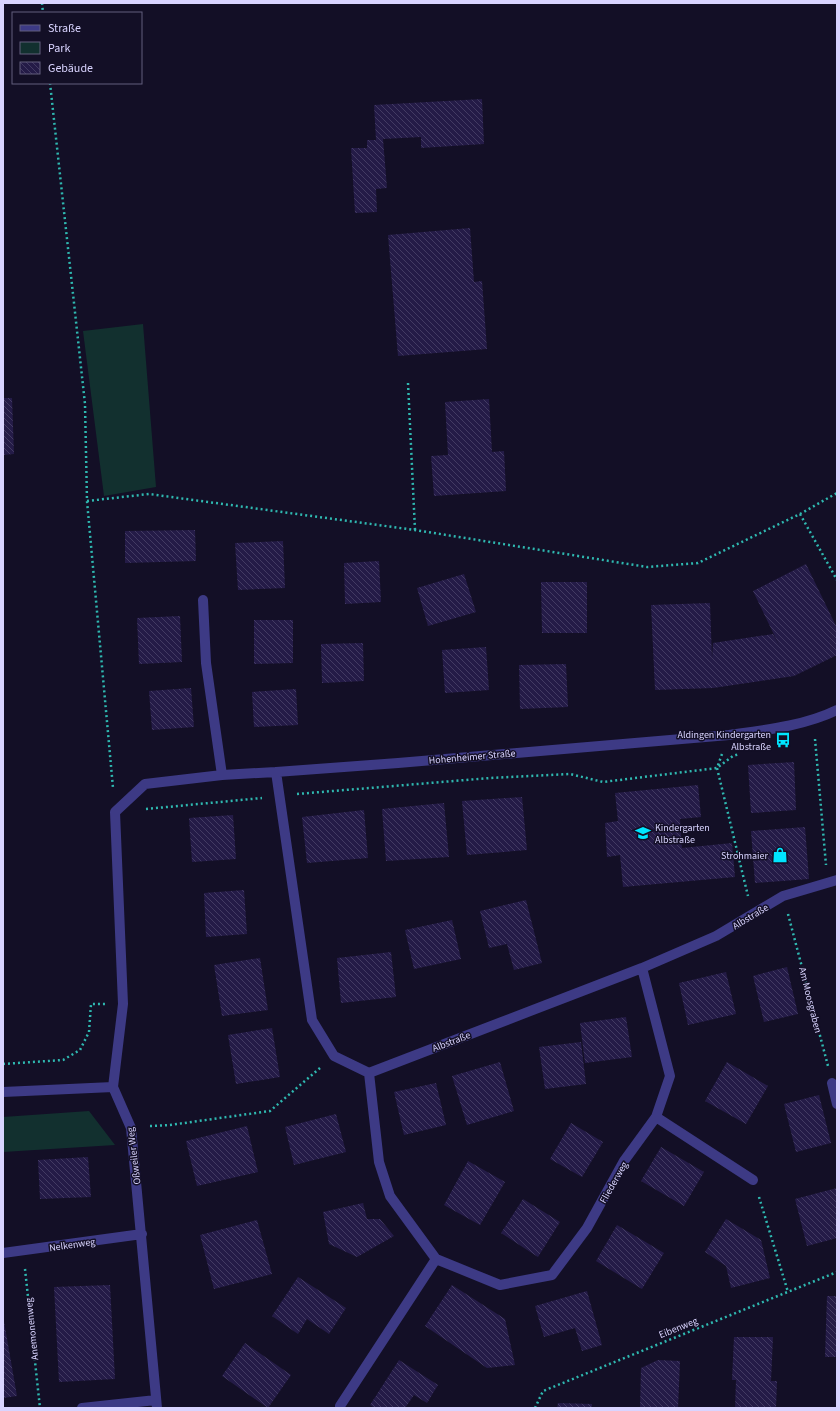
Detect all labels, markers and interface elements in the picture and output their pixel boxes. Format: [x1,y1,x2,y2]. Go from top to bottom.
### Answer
legend [12,12,142,84]
text: Straße [48,20,81,37]
text: Park [48,40,70,57]
text: Gebäude [48,60,93,77]
place label: Aldingen Kindergarten Albstraße [678,728,771,754]
bus stop icon: Aldingen Kindergarten Albstraße [774,731,792,749]
street label: Hohenheimer Straße [428,746,516,768]
place label: Kindergarten Albstraße [655,821,710,847]
school or university icon: Kindergarten Albstraße [634,824,652,842]
shop icon: Strohmaier [771,846,789,864]
place label: Strohmaier [721,849,769,863]
street label: Albstraße [730,901,771,933]
street label: Am Moosgraben [795,966,825,1035]
street label: Albstraße [430,1028,473,1056]
street label: Oßweiler Weg [124,1126,144,1185]
street label: Fliederweg [596,1159,631,1206]
street label: Nelkenweg [48,1235,96,1255]
street label: Anemonenweg [22,1297,42,1361]
street label: Eibenweg [657,1314,700,1342]

